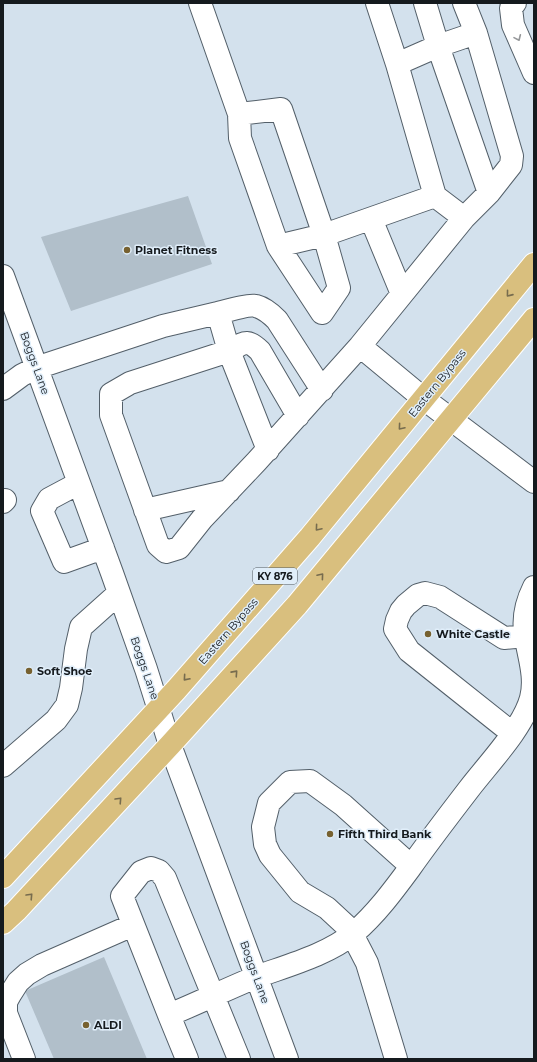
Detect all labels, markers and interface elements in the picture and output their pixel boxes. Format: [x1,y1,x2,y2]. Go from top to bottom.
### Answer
one-way arrow [514,35,522,42]
place label: Planet Fitness [135,243,217,257]
marker: Planet Fitness [122,245,132,255]
one-way arrow [507,290,514,297]
street label: Boggs Lane [17,330,53,397]
street label: Eastern Bypass [405,346,469,420]
one-way arrow [398,423,405,430]
one-way arrow [315,523,322,530]
road number: KY 876 [253,568,297,584]
one-way arrow [316,573,323,580]
street label: Eastern Bypass [195,594,261,667]
place label: White Castle [436,627,510,641]
marker: White Castle [423,629,433,639]
street label: Boggs Lane [128,635,162,702]
place label: Soft Shoe [37,664,92,678]
marker: Soft Shoe [24,666,34,676]
one-way arrow [230,671,237,678]
one-way arrow [183,673,191,681]
one-way arrow [114,798,121,805]
place label: Fifth Third Bank [338,827,432,841]
marker: Fifth Third Bank [325,829,335,839]
one-way arrow [26,893,33,901]
street label: Boggs Lane [237,939,273,1006]
place label: ALDI [93,1018,122,1032]
marker: ALDI [81,1020,91,1030]

